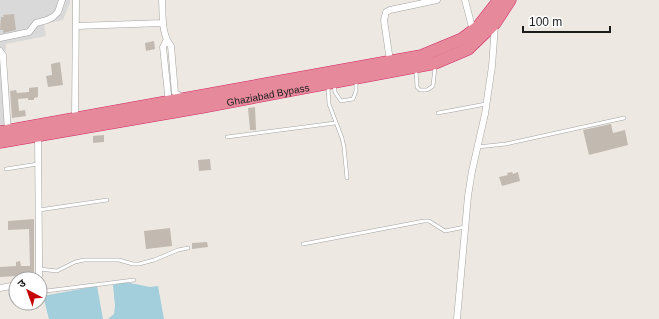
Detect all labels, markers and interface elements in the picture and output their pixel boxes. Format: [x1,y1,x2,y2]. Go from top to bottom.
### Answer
scale bar [523,8,610,34]
text: 100 m [529,15,562,29]
street label: Ghaziabad Bypass [226,82,310,108]
north arrow [8,271,48,311]
text: उ [15,276,28,290]

